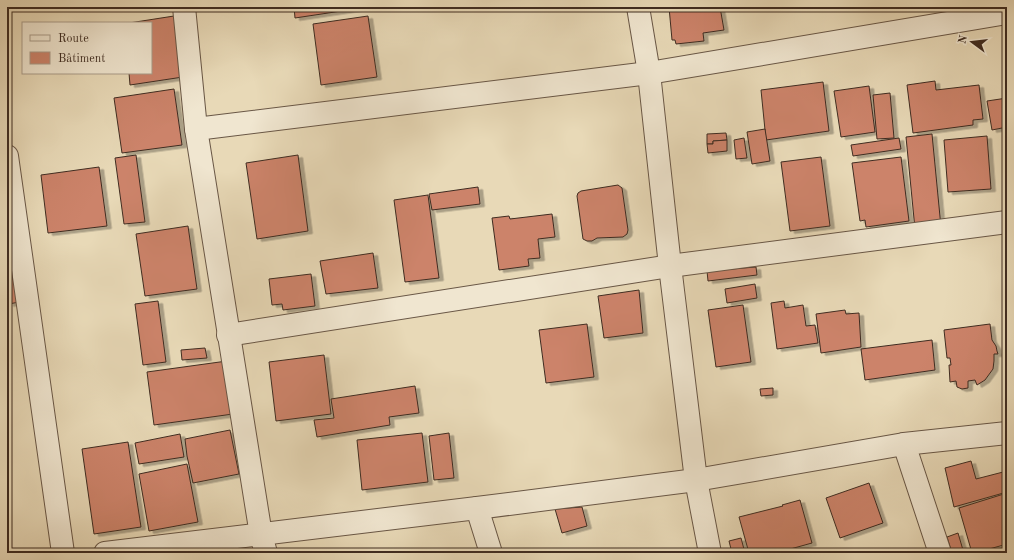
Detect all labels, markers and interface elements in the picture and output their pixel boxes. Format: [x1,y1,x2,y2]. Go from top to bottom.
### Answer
legend [22,22,152,74]
north arrow [952,22,992,62]
text: Route [58,33,89,45]
text: N [957,34,970,45]
text: Bâtiment [58,53,105,65]

